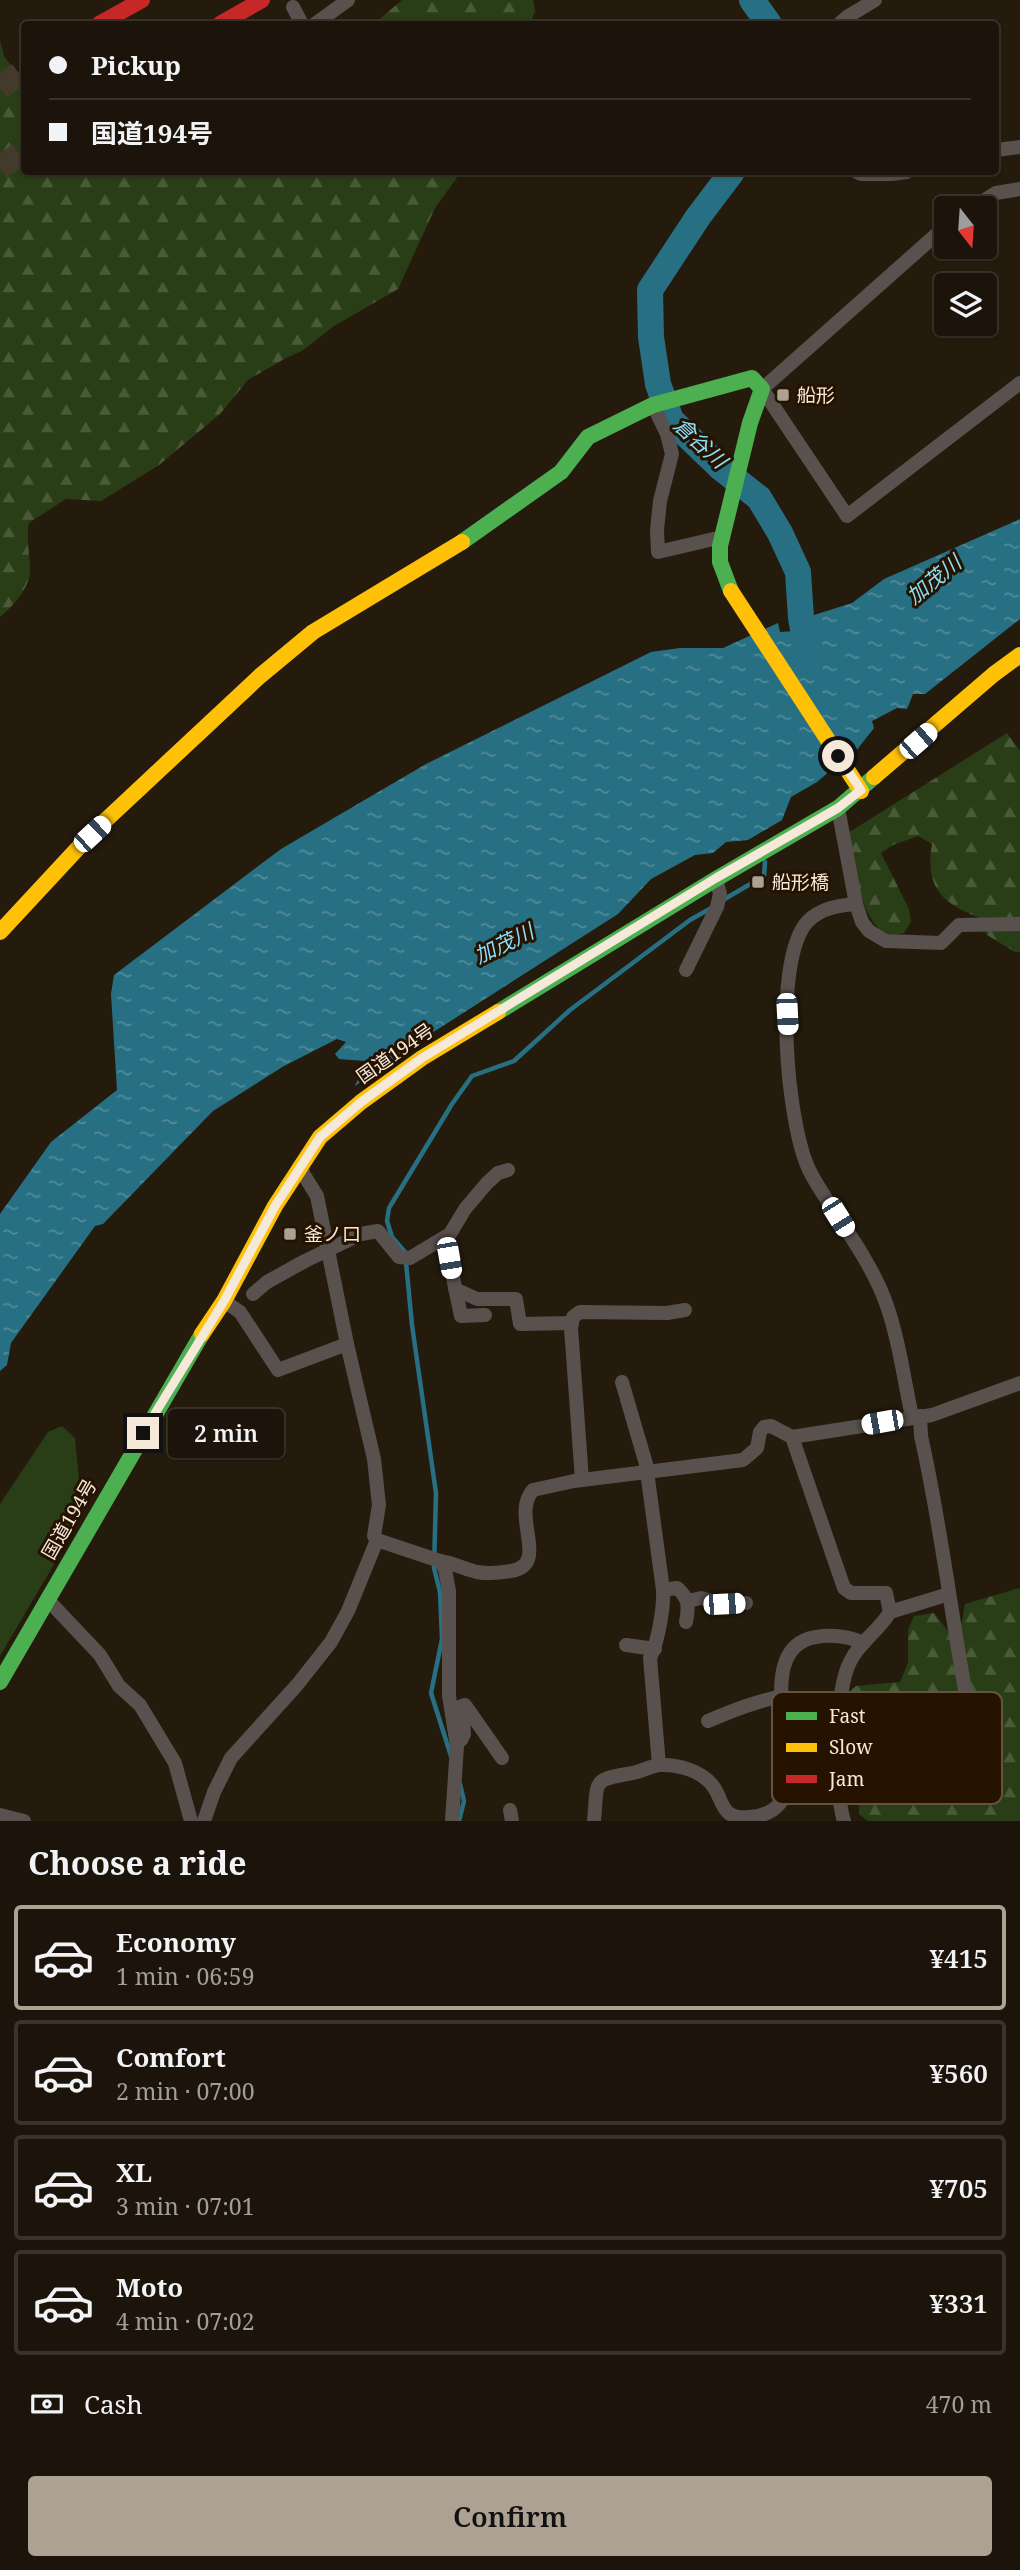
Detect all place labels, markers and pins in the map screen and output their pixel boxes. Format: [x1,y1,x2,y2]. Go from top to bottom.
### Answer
place label: 船形 [797,382,835,408]
marker: 船形 [775,387,791,403]
place label: 船形橋 [772,869,829,895]
marker: 船形橋 [750,874,766,890]
place label: 釜ノ口 [304,1221,361,1247]
marker: 釜ノ口 [282,1226,298,1242]

